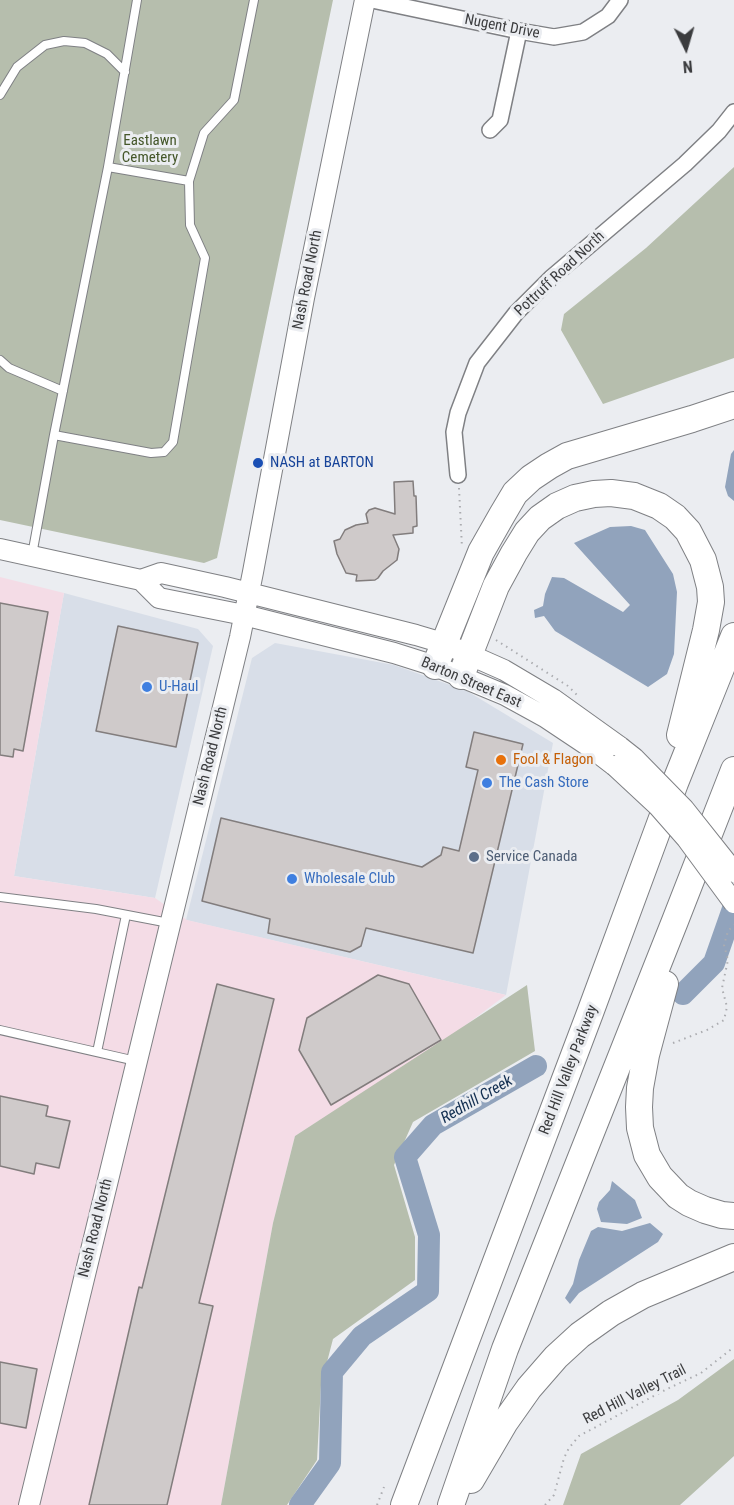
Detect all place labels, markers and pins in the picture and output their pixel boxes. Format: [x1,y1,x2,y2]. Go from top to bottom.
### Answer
place label: NASH at BARTON [270,454,374,472]
marker: NASH at BARTON [251,456,265,470]
place label: U-Haul [159,678,198,696]
marker: U-Haul [140,680,154,694]
place label: Fool & Flagon [513,751,594,769]
marker: Fool & Flagon [494,753,508,767]
place label: The Cash Store [499,774,589,792]
marker: The Cash Store [480,776,494,790]
place label: Service Canada [486,848,578,866]
marker: Service Canada [467,850,481,864]
place label: Wholesale Club [304,870,395,888]
marker: Wholesale Club [285,872,299,886]

